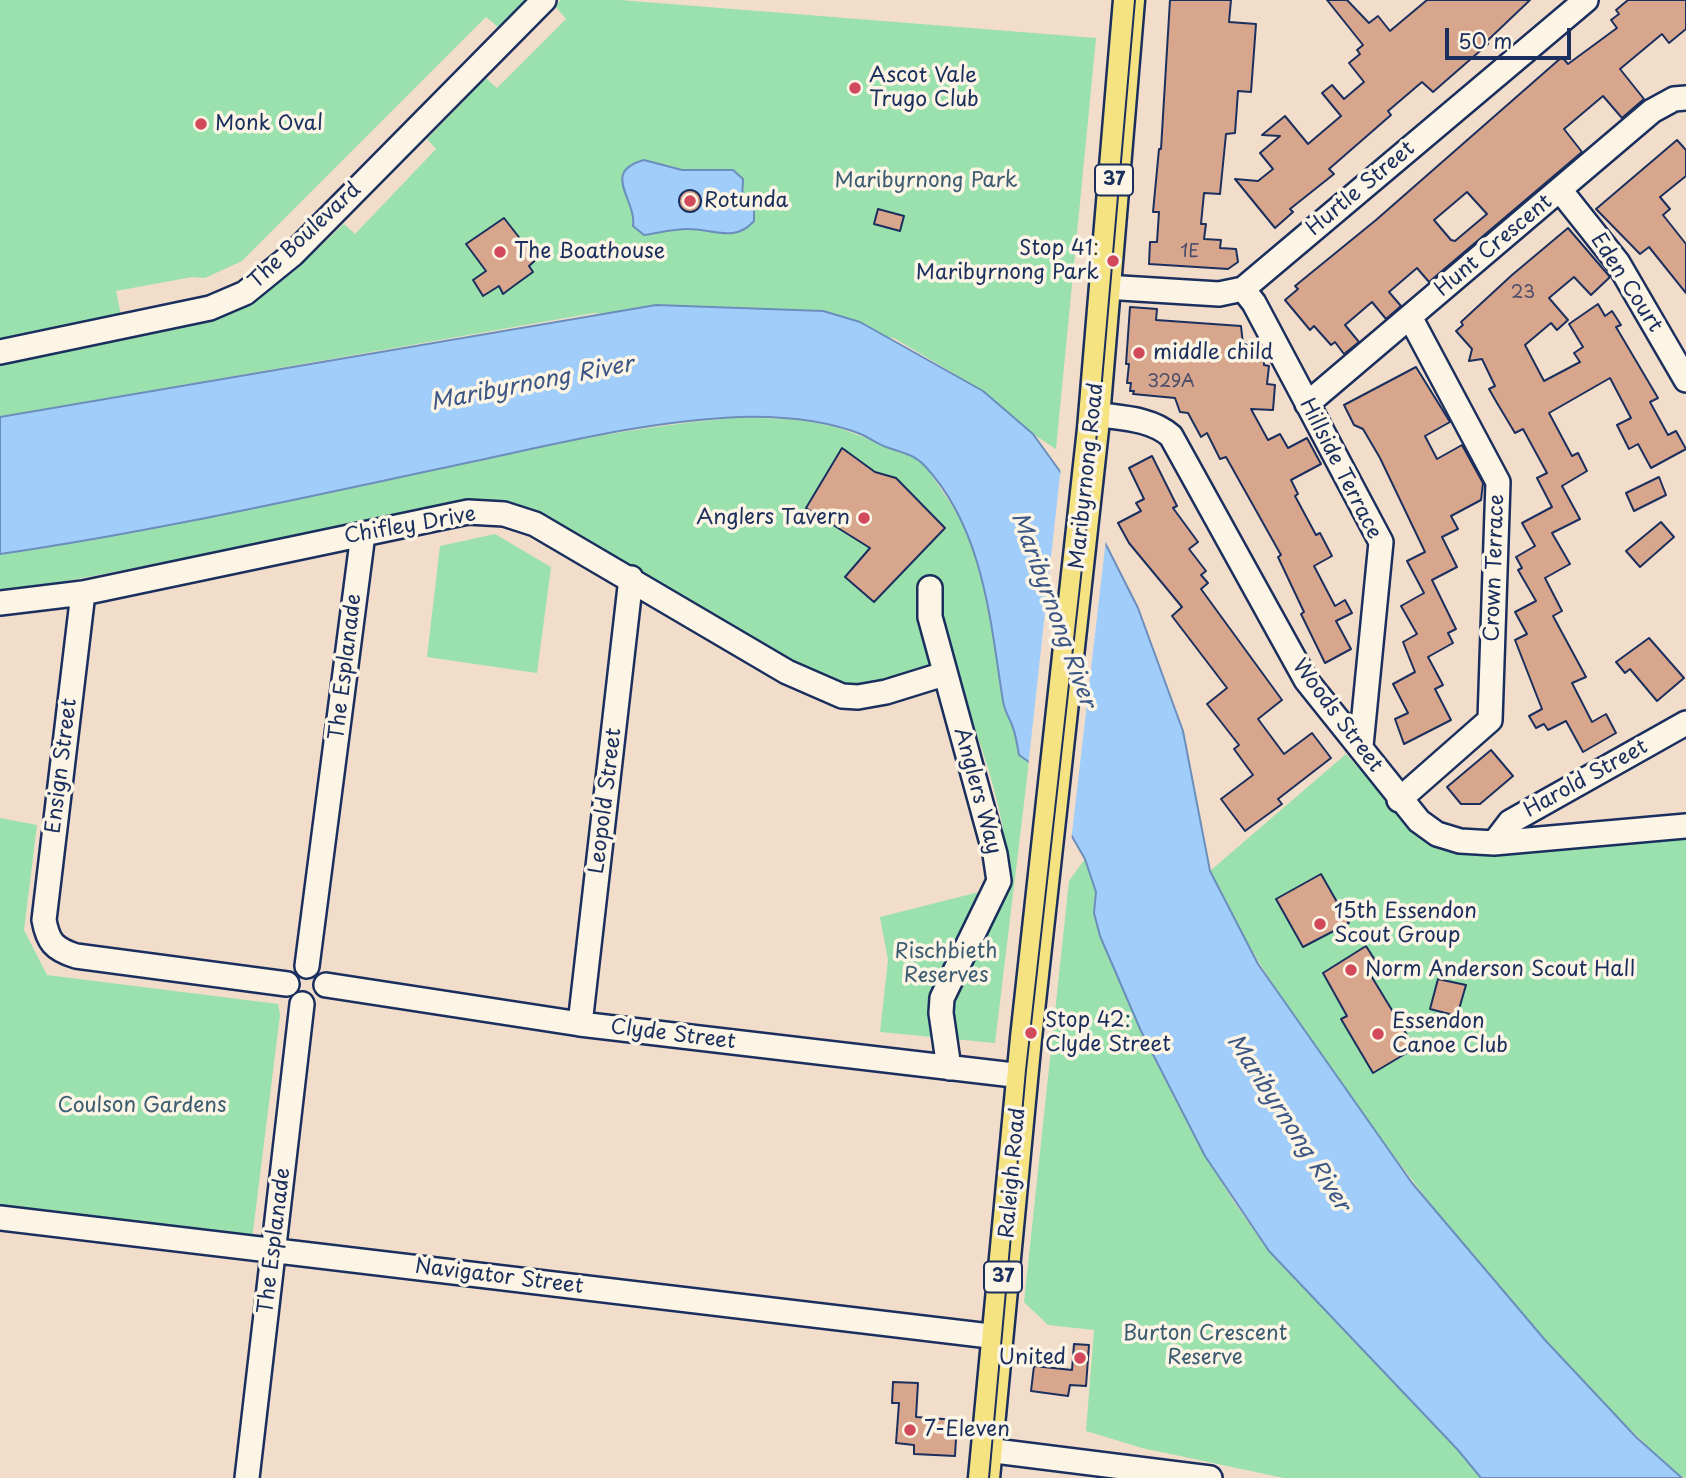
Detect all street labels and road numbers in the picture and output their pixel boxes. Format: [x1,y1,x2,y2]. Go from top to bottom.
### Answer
street label: Hurtle Street [1302,136,1420,242]
road number: 37 [1095,164,1133,196]
street label: The Boulevard [244,178,366,294]
street label: Hunt Crescent [1430,190,1558,302]
street label: Eden Court [1585,229,1667,337]
street label: Maribyrnong Road [1065,382,1109,570]
street label: Hillside Terrace [1294,394,1386,544]
street label: Crown Terrace [1480,494,1510,642]
street label: Chifley Drive [342,502,478,550]
street label: The Esplanade [325,592,367,742]
street label: Woods Street [1286,655,1388,777]
street label: Ensign Street [41,697,83,835]
street label: Anglers Way [948,725,1006,857]
street label: Leopold Street [585,727,627,875]
street label: Harold Street [1520,735,1652,823]
street label: Clyde Street [609,1015,737,1055]
street label: Raleigh Road [995,1107,1031,1239]
street label: The Esplanade [254,1166,296,1316]
street label: Navigator Street [413,1254,585,1300]
road number: 37 [984,1261,1022,1292]

